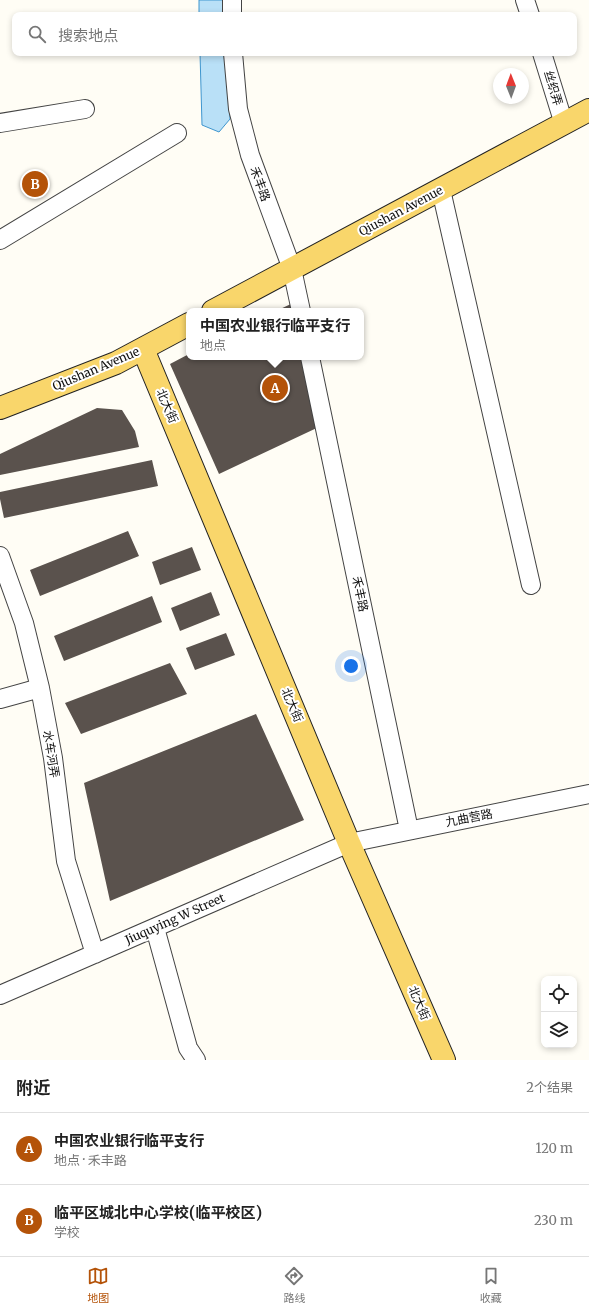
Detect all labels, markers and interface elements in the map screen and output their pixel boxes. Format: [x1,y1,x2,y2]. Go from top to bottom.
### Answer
search box [12,12,577,56]
icon: search [26,23,48,45]
text: 搜索地点 [58,26,118,45]
north arrow [493,68,529,104]
street label: 丝织弄 [541,68,566,107]
street label: 禾丰路 [247,164,274,203]
pin: B [22,169,48,199]
street label: Qiushan Avenue [356,182,445,239]
popup [186,308,364,360]
text: 中国农业银行临平支行 [200,316,350,335]
text: 地点 [200,337,226,354]
street label: Qiushan Avenue [50,343,142,394]
pin: A [262,373,288,403]
street label: 北大街 [154,386,181,425]
street label: 禾丰路 [349,575,372,613]
your location [341,656,361,676]
street label: 北大街 [279,685,306,724]
street label: 水车河弄 [40,729,63,779]
street label: 九曲营路 [444,806,494,829]
street label: Jiuquying W Street [122,890,227,948]
map controls [541,976,577,1048]
button: locate [541,976,577,1012]
street label: 北大街 [406,983,433,1022]
button: layers [541,1012,577,1048]
text: 附近 [16,1077,50,1099]
text: 2个结果 [526,1079,573,1096]
text: 中国农业银行临平支行 [54,1131,204,1150]
text: A [24,1140,34,1157]
text: 120 m [535,1140,573,1157]
text: 地点 · 禾丰路 [54,1152,127,1169]
text: 临平区城北中心学校(临平校区) [54,1203,262,1222]
text: B [24,1212,34,1229]
text: 230 m [534,1212,573,1229]
text: 学校 [54,1224,80,1241]
tab: 地图 [87,1265,109,1305]
tab: 路线 [283,1265,305,1305]
tab: 收藏 [480,1265,502,1305]

